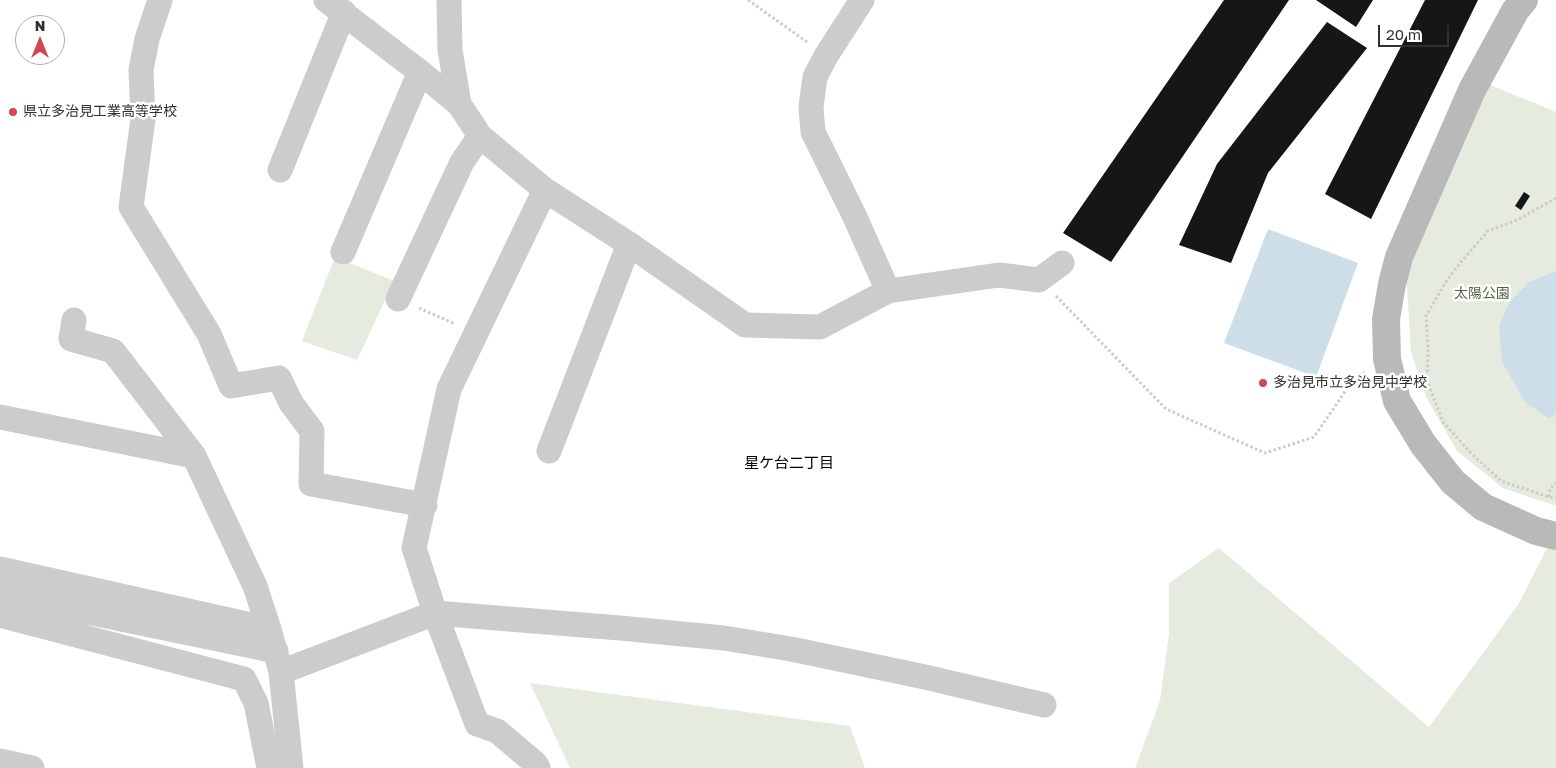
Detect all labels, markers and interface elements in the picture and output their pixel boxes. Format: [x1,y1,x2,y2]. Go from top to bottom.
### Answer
north arrow [15,15,65,65]
scale bar [1381,15,1452,47]
text: N [35,17,45,34]
text: 20 m [1386,25,1421,43]
place label: 県立多治見工業高等学校 [23,104,177,120]
marker: 県立多治見工業高等学校 [7,106,19,118]
park label: 太陽公園 [1454,286,1510,302]
place label: 多治見市立多治見中学校 [1273,375,1427,391]
marker: 多治見市立多治見中学校 [1257,377,1269,389]
district label: 星ケ台二丁目 [744,454,834,472]

